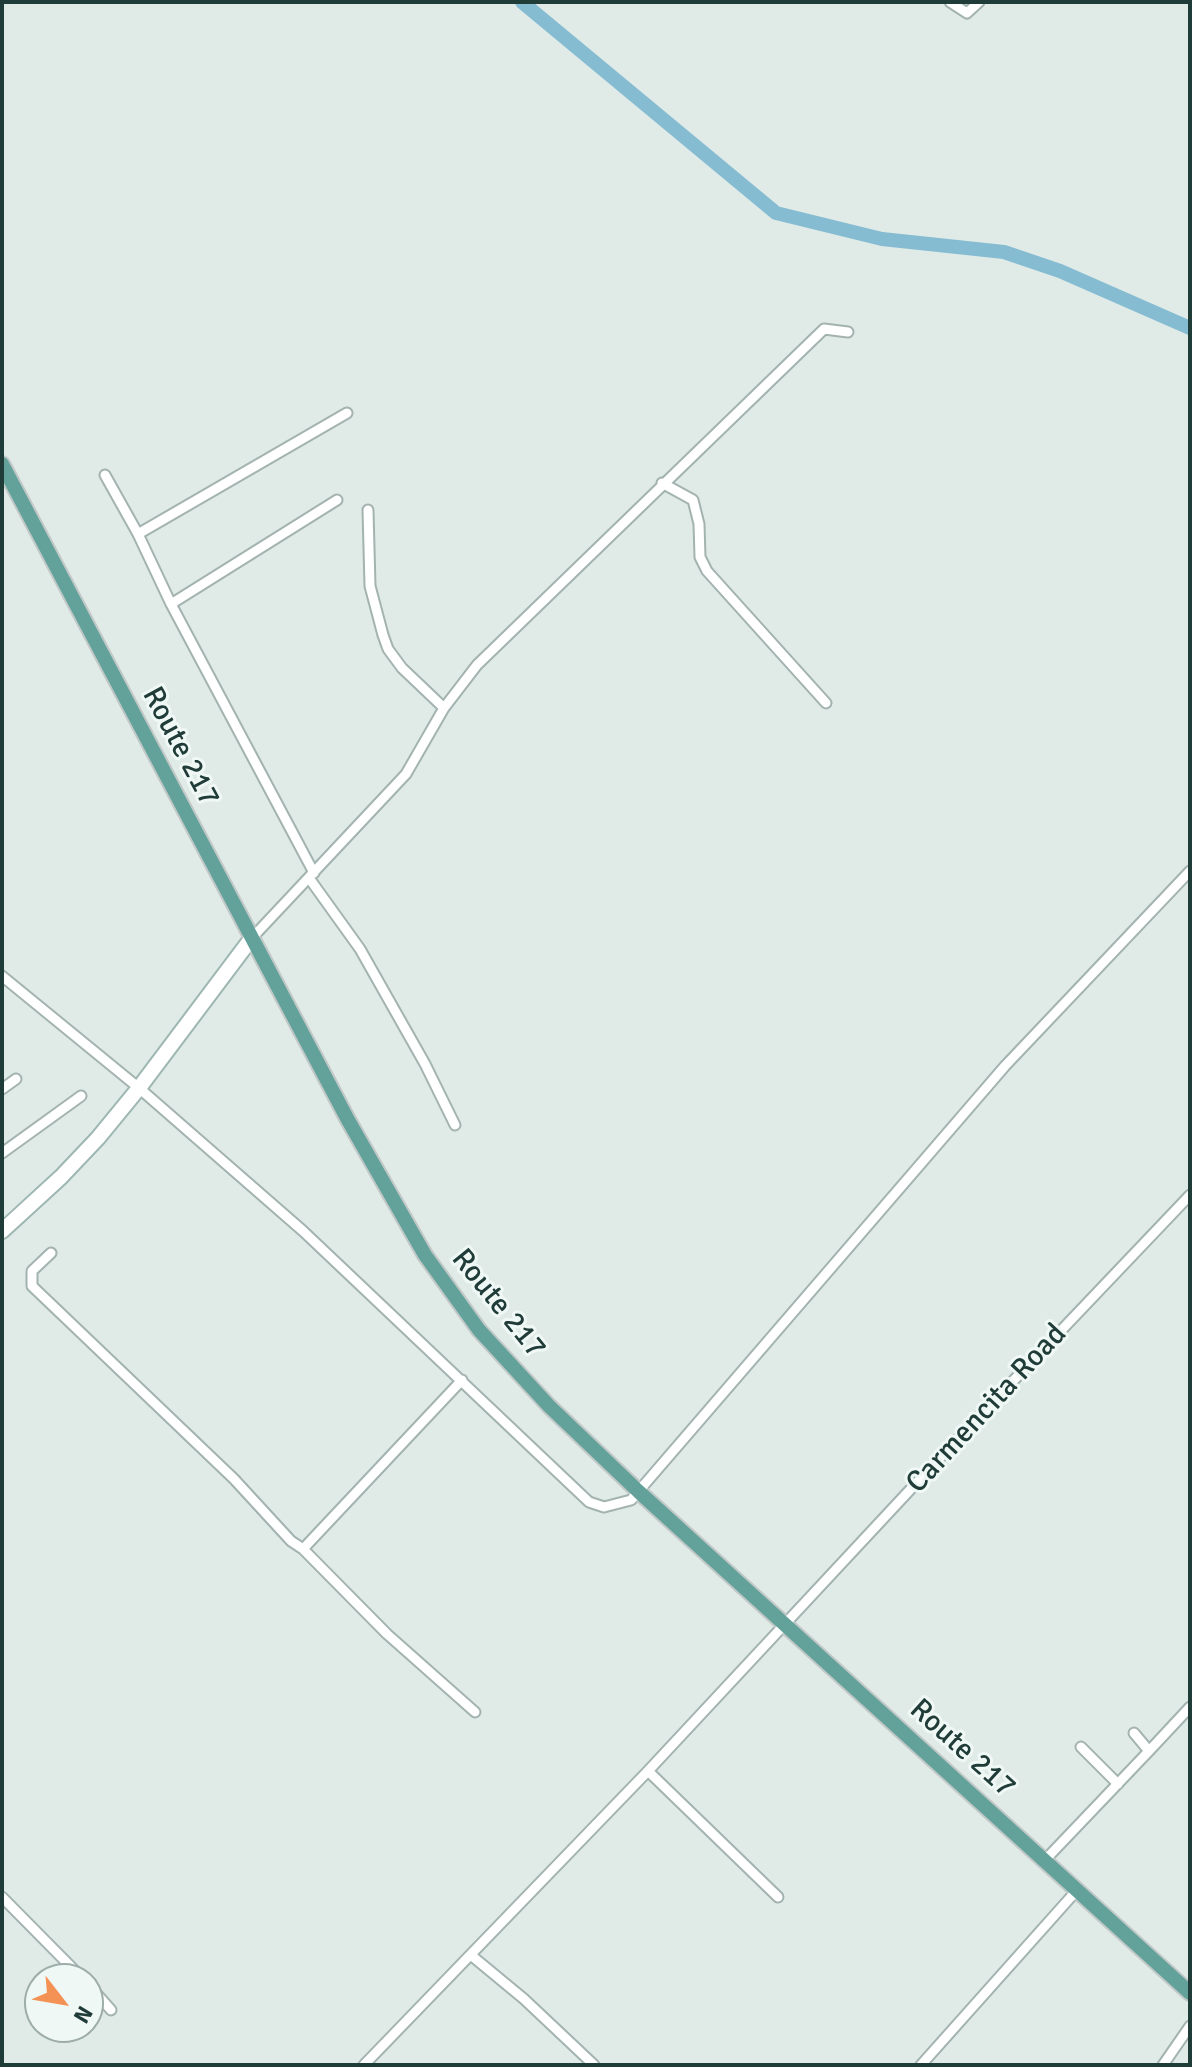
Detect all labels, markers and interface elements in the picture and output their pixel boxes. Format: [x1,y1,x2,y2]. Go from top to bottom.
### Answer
street label: Route 217 [134,681,226,813]
street label: Route 217 [443,1242,553,1366]
street label: Carmencita Road [899,1317,1075,1501]
street label: Route 217 [902,1692,1022,1806]
north arrow [24,1963,104,2043]
text: N [68,2001,99,2028]

